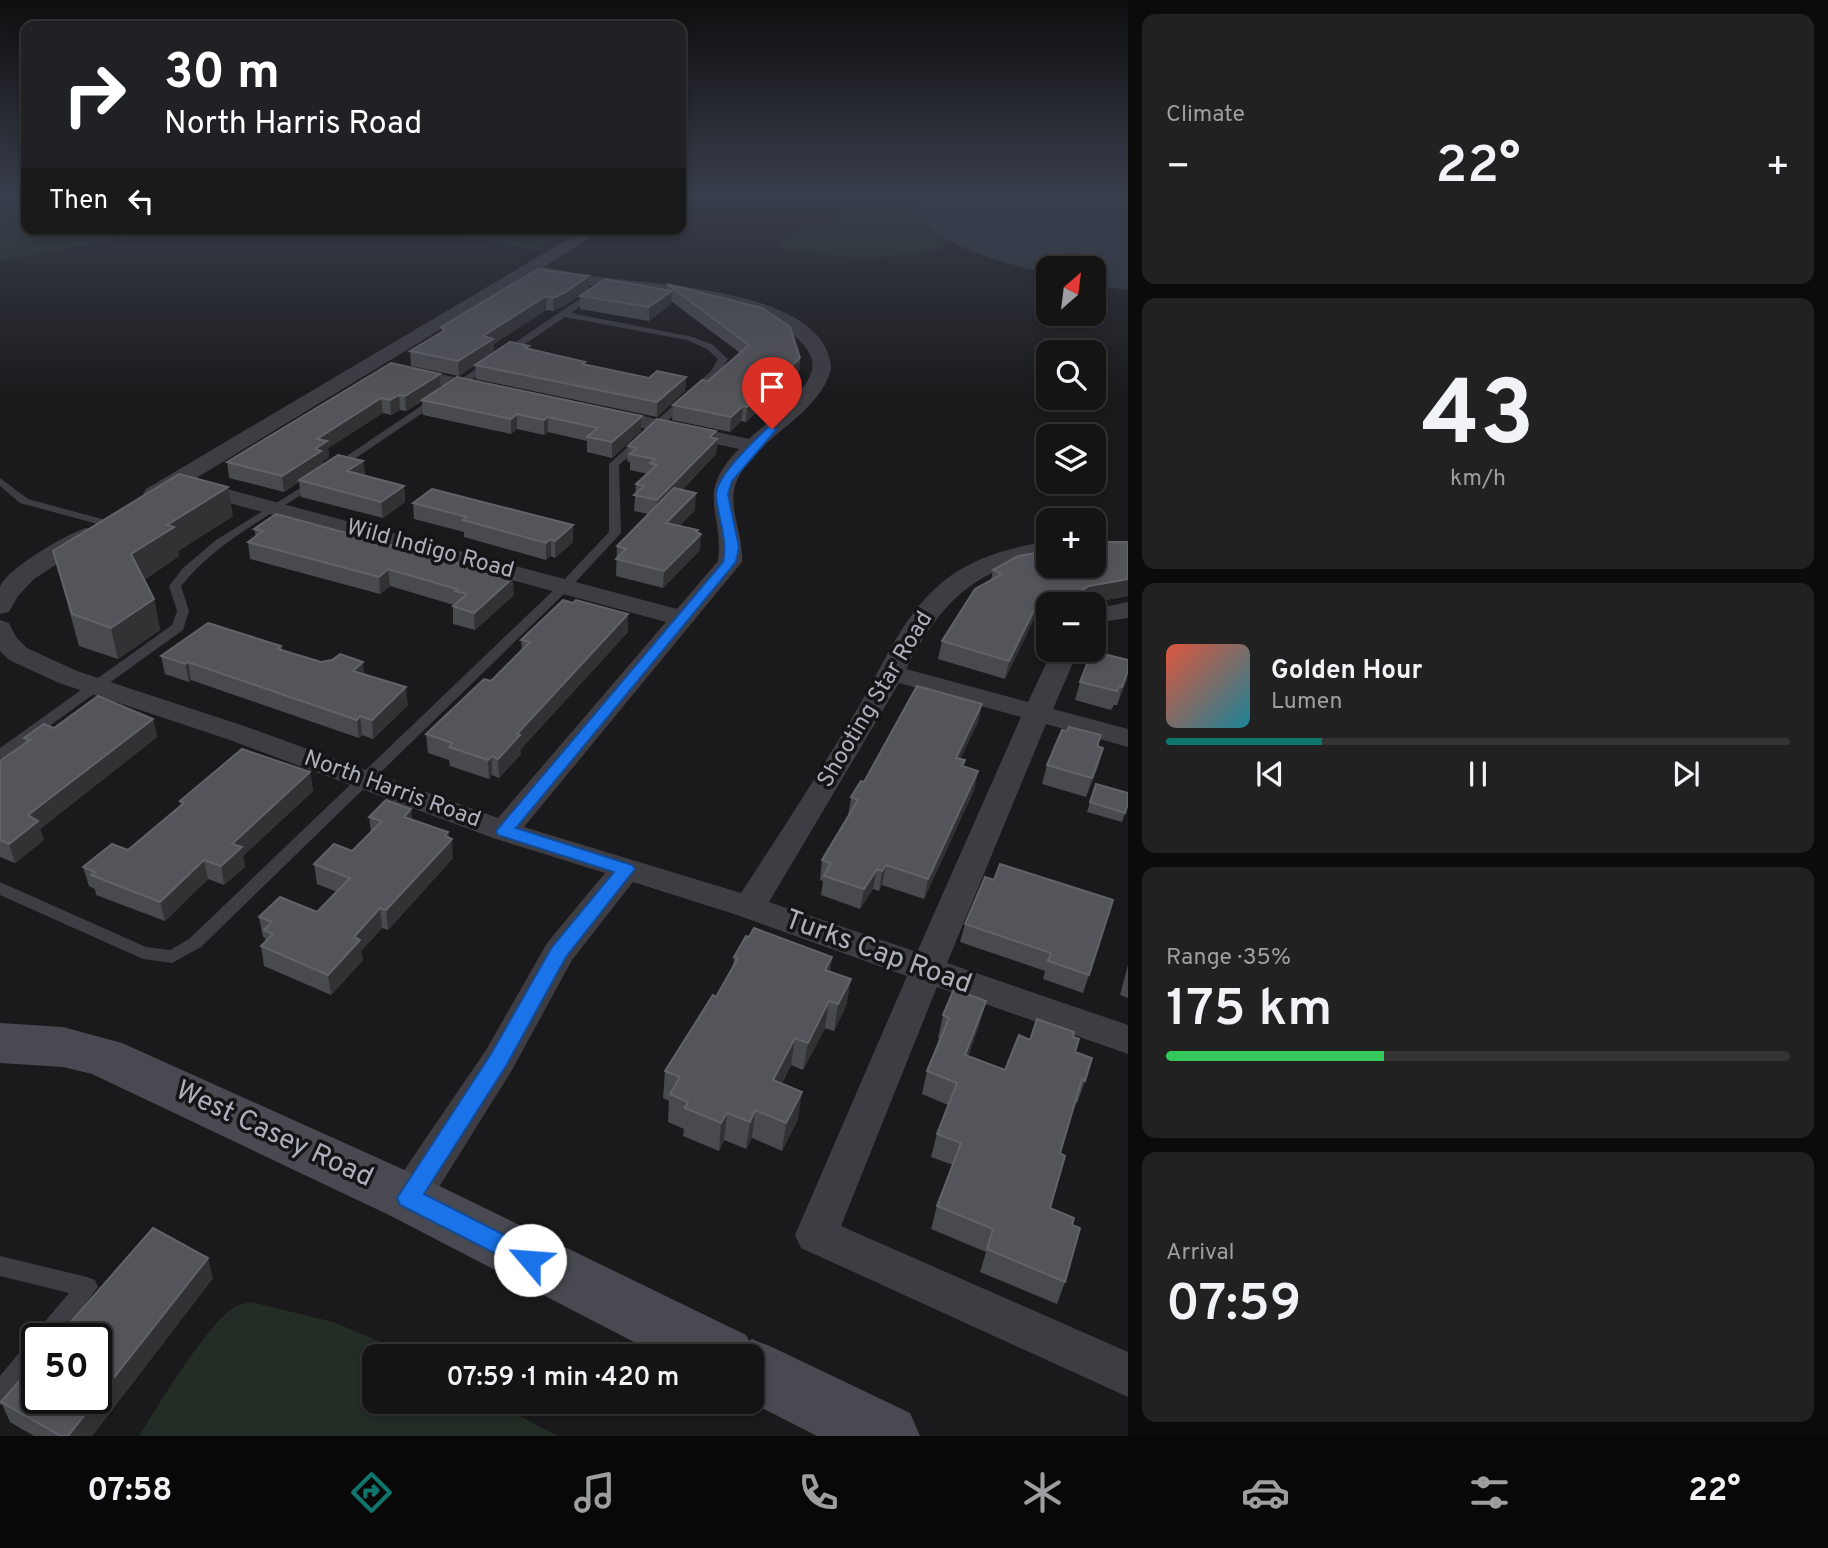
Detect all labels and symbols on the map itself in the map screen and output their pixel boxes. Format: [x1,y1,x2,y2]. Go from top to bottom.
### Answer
north arrow [1036,256,1106,326]
pin [742,357,802,429]
street label: Wild Indigo Road [343,514,517,586]
street label: Shooting Star Road [812,607,940,793]
street label: North Harris Road [300,745,484,835]
street label: Turks Cap Road [780,903,976,1003]
street label: West Casey Road [169,1073,379,1197]
position arrow [493,1223,567,1297]
speed limit sign: 50 [21,1323,112,1414]

